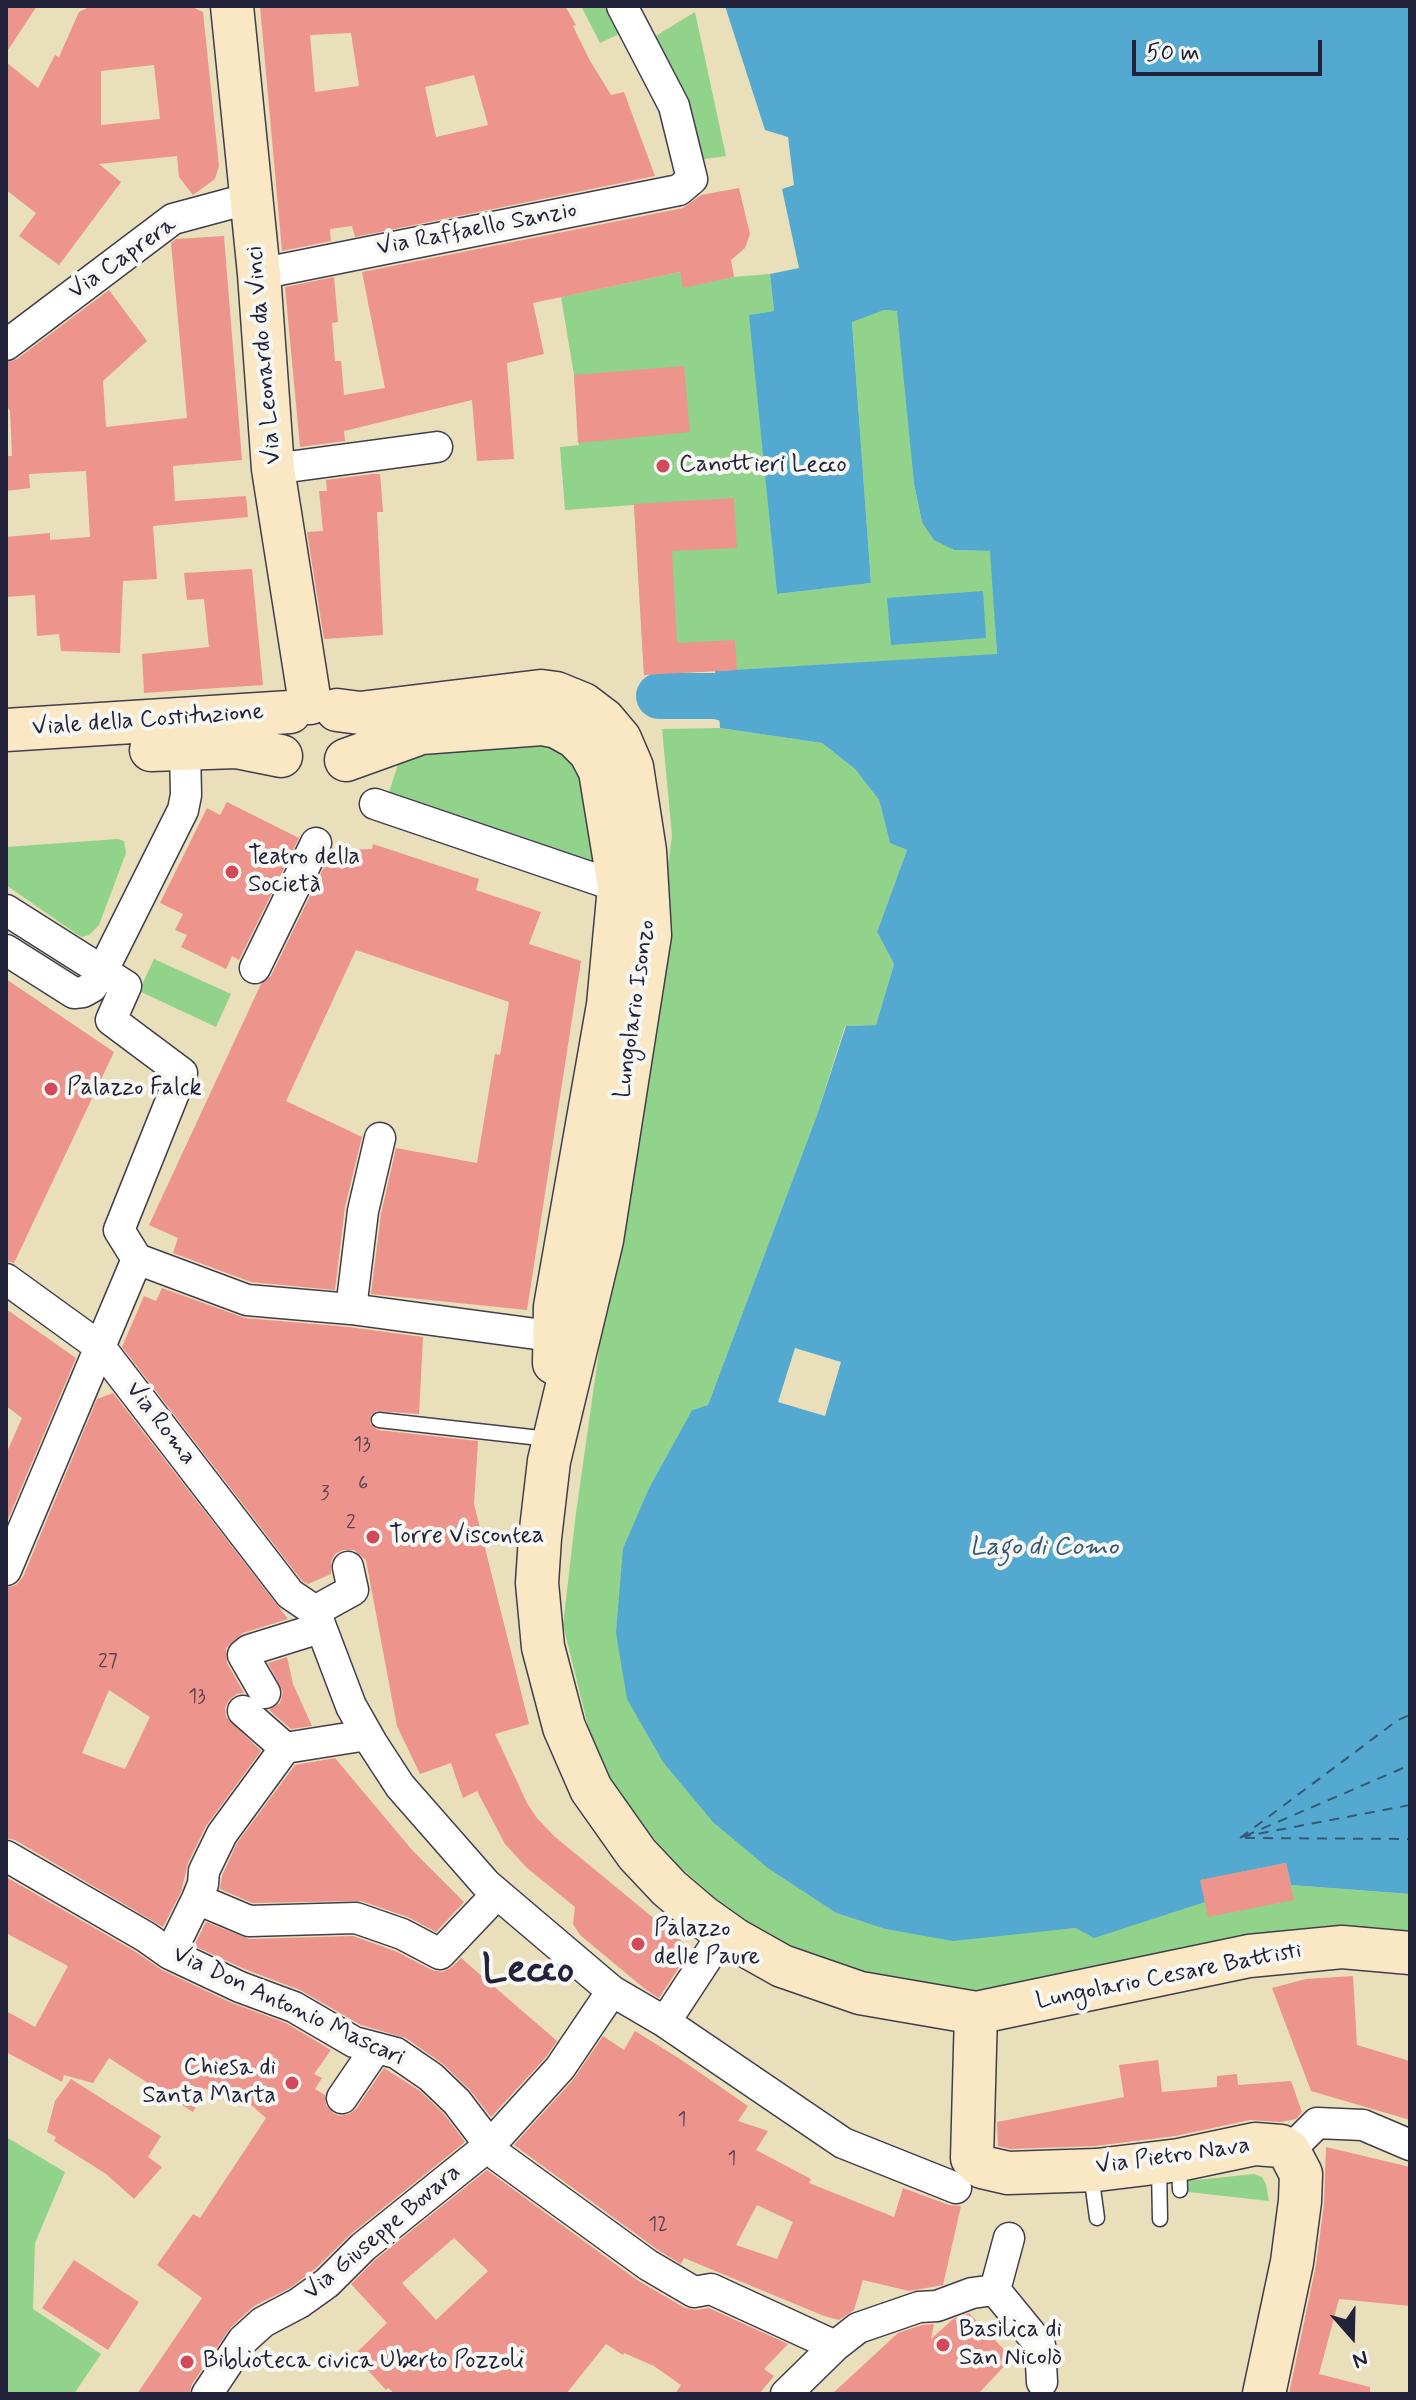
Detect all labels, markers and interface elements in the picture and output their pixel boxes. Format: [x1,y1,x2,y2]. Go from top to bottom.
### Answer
scale bar [1136,24,1326,74]
text: 50 m [1146,38,1200,69]
street label: Via Raffaello Sanzio [375,196,579,264]
street label: Via Caprera [64,211,182,307]
street label: Via Leonardo da Vinci [241,244,289,466]
place label: Canottieri Lecco [679,452,847,480]
marker: Canottieri Lecco [654,457,672,475]
street label: Viale della Costituzione [31,699,265,743]
place label: Teatro della Società [248,844,360,900]
marker: Teatro della Società [223,863,241,881]
street label: Lungolario Isonzo [609,918,663,1100]
place label: Palazzo Falck [67,1075,202,1103]
marker: Palazzo Falck [42,1080,60,1098]
street label: Via Roma [118,1376,202,1472]
house number: 13 [353,1434,371,1458]
house number: 6 [358,1473,368,1497]
house number: 3 [320,1483,330,1507]
house number: 2 [346,1512,356,1536]
place label: Torre Viscontea [389,1523,544,1551]
marker: Torre Viscontea [364,1528,382,1546]
water label: Lago di Como [970,1533,1118,1565]
house number: 27 [98,1651,118,1675]
house number: 13 [188,1686,206,1710]
place label: Palazzo delle Paure [654,1916,760,1972]
marker: Palazzo delle Paure [629,1935,647,1953]
street label: Lungolario Cesare Battisti [1034,1937,1304,2017]
street label: Via Don Antonio Mascari [167,1941,409,2073]
district label: Lecco [482,1949,574,1997]
place label: Chiesa di Santa Marta [142,2055,276,2111]
marker: Chiesa di Santa Marta [283,2074,301,2092]
house number: 1 [678,2109,686,2133]
street label: Via Pietro Nava [1094,2132,1252,2182]
house number: 1 [728,2148,736,2172]
street label: Via Giuseppe Bovara [299,2159,467,2307]
house number: 12 [648,2214,668,2238]
north arrow [1312,2296,1392,2376]
place label: Basilica di San Nicolò [959,2317,1062,2373]
marker: Basilica di San Nicolò [934,2336,952,2354]
text: N [1349,2343,1372,2374]
place label: Biblioteca civica Uberto Pozzoli [203,2348,524,2376]
marker: Biblioteca civica Uberto Pozzoli [178,2353,196,2371]

